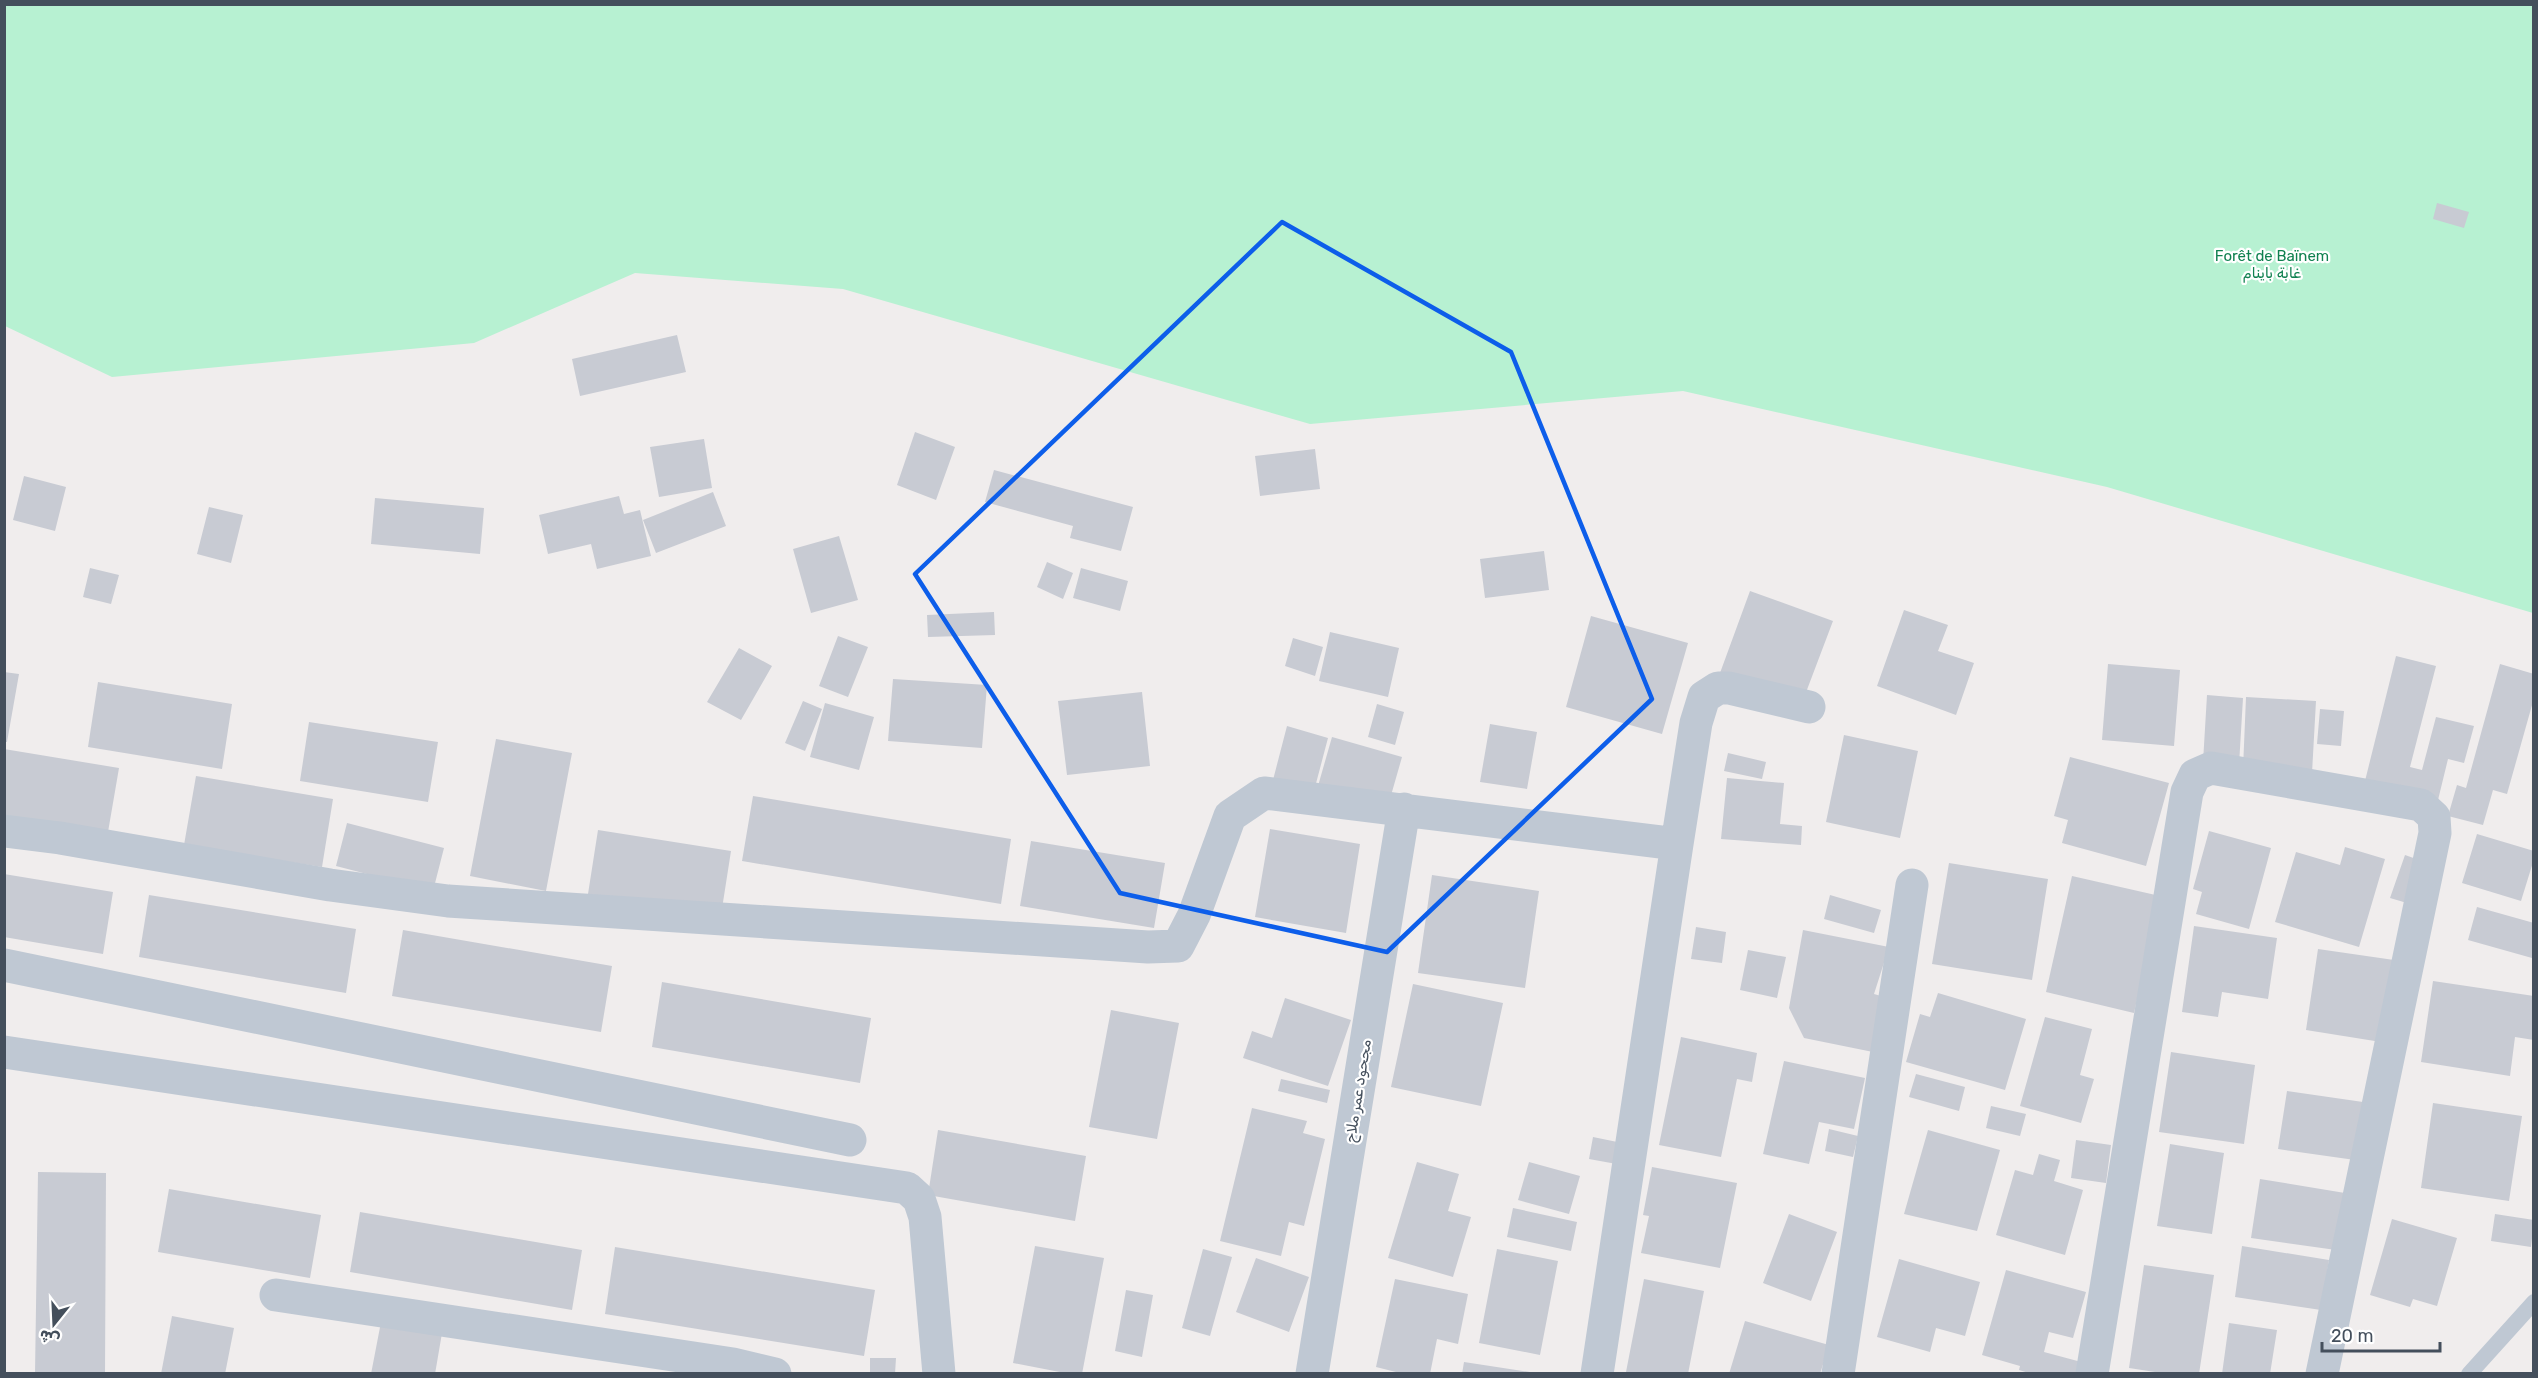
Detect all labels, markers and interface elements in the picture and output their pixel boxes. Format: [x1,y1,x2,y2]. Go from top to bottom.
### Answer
park label: Forêt de Baïnem غابة باينام [2215,247,2329,283]
street label: مجحود عمر ملاح [1341,1038,1377,1144]
north arrow [24,1294,84,1354]
scale bar [2322,1315,2440,1353]
text: 20 m [2331,1325,2373,1347]
text: ش [37,1326,62,1350]

